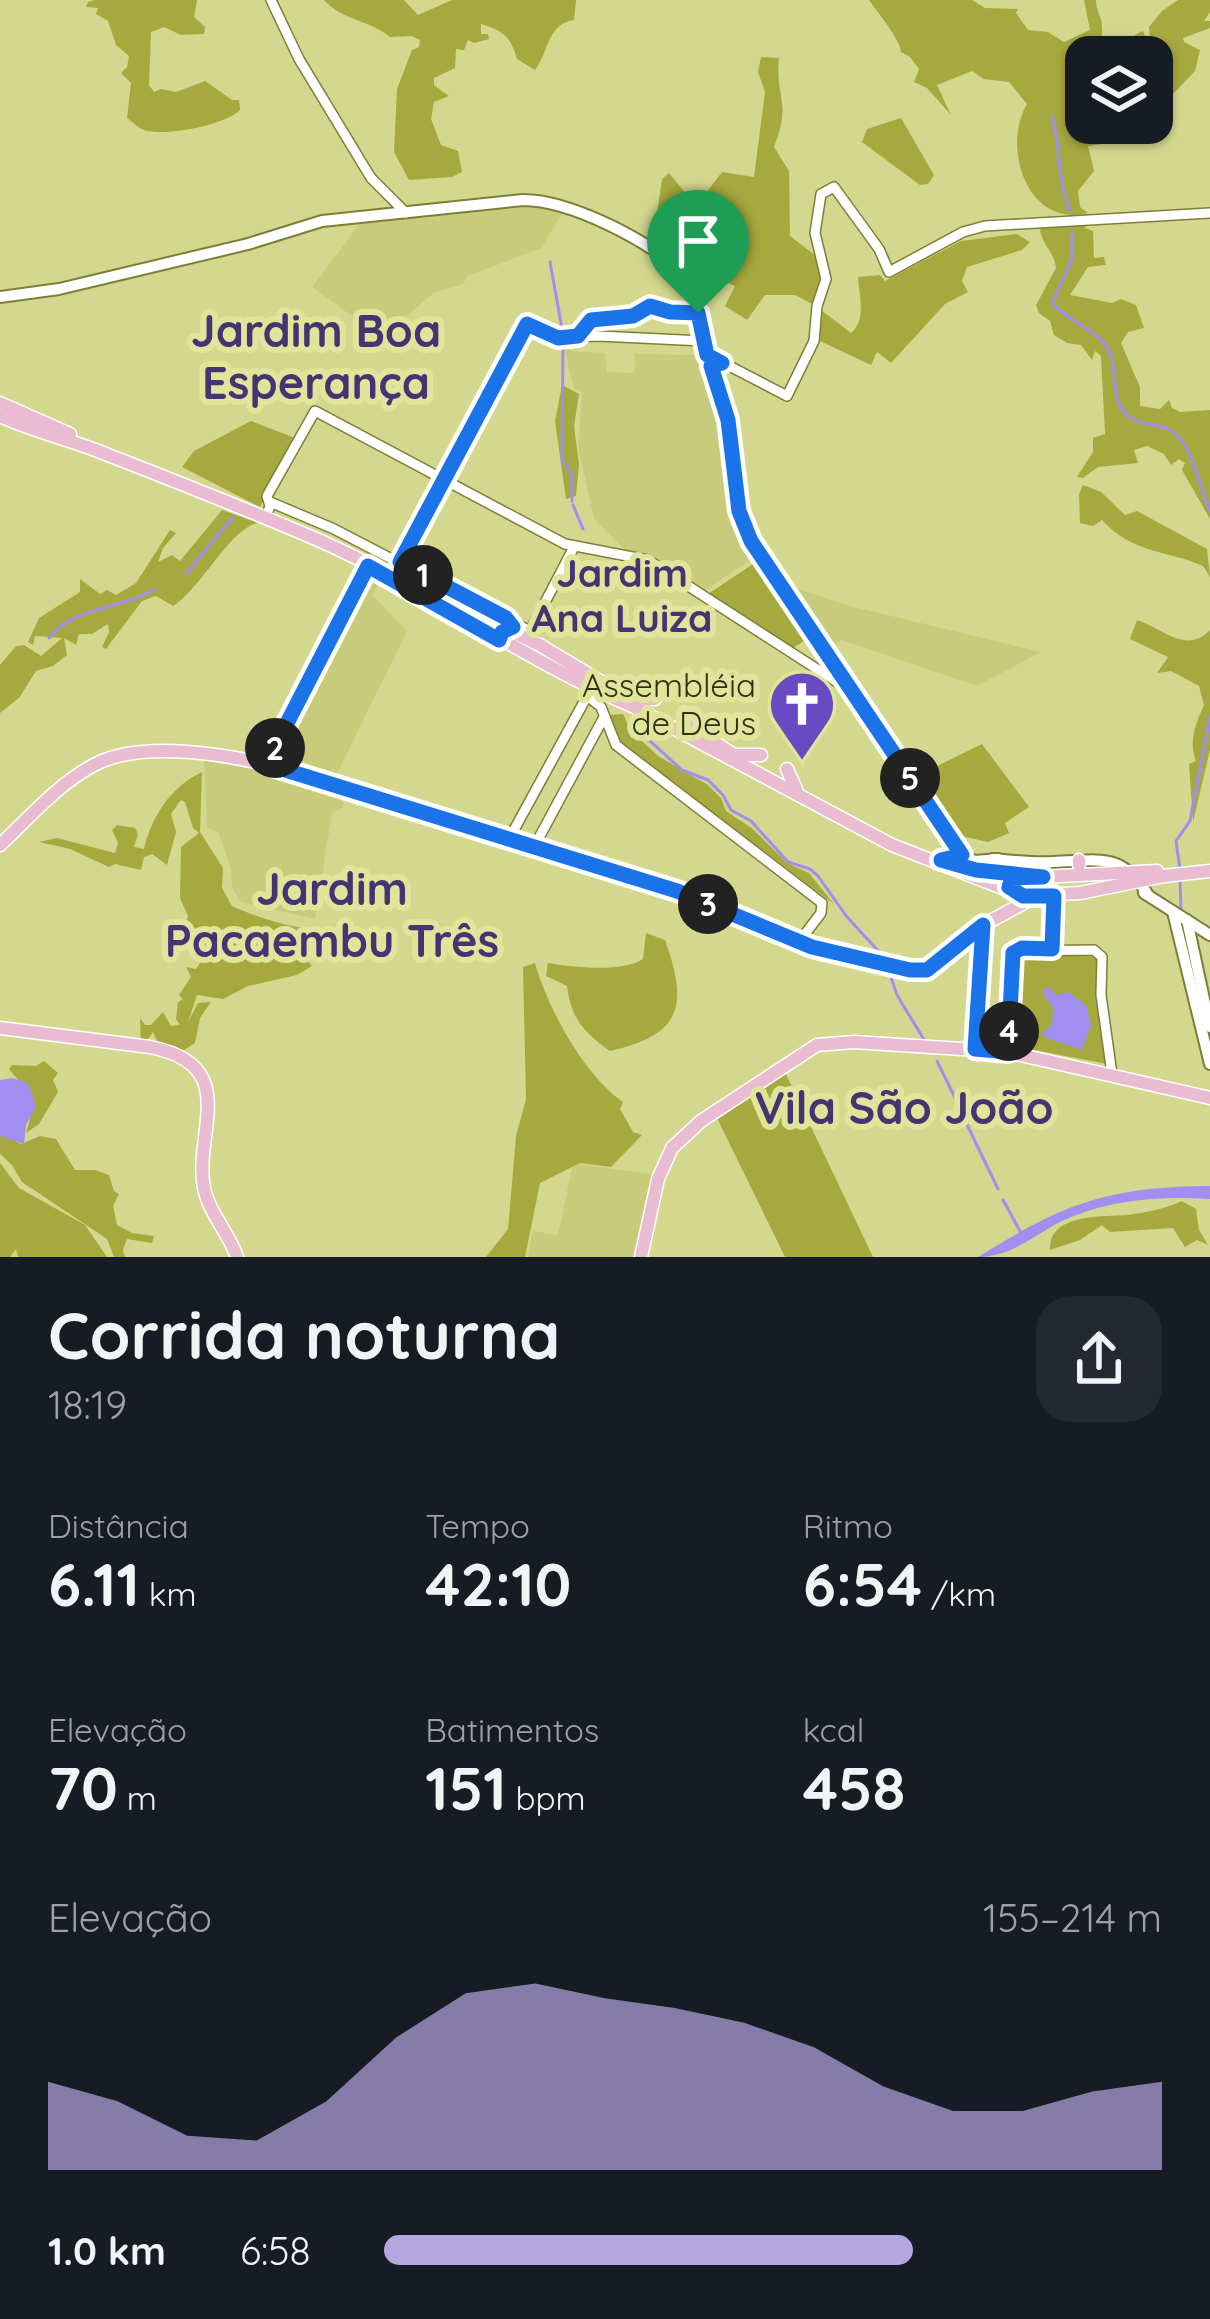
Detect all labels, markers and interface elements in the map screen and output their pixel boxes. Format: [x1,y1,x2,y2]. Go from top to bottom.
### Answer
map controls [1065,36,1173,144]
button: layers [1065,36,1173,144]
pin [647,190,749,313]
icon: arrive [665,208,731,274]
district label: Jardim Boa Esperança [191,302,441,410]
pin: 1 [393,545,453,605]
district label: Jardim Ana Luiza [532,548,712,642]
text: 1 [417,554,429,595]
place label: Assembléia de Deus [582,664,756,743]
church icon: Assembléia de Deus [767,669,837,763]
pin: 2 [245,718,305,778]
text: 2 [266,727,284,768]
pin: 5 [880,748,940,808]
text: 5 [900,757,920,798]
district label: Jardim Pacaembu Três [165,860,499,968]
pin: 3 [678,874,738,934]
text: 3 [699,883,717,924]
pin: 4 [979,1001,1039,1061]
text: 4 [999,1010,1019,1051]
district label: Vila São João [754,1079,1054,1135]
text: Corrida noturna [48,1293,561,1376]
button: share [1036,1296,1162,1422]
text: 18:19 [48,1380,127,1429]
text: Distância [48,1505,189,1546]
text: Tempo [425,1505,530,1546]
text: Ritmo [803,1505,893,1546]
text: 6.11 [48,1546,140,1621]
text: 42:10 [425,1546,571,1621]
text: 6:54 [803,1546,922,1621]
text: km [140,1573,197,1614]
text: /km [922,1573,996,1614]
text: Elevação [48,1709,187,1750]
text: Batimentos [425,1709,599,1750]
text: kcal [803,1709,864,1750]
text: 70 [48,1750,118,1825]
text: 151 [425,1750,507,1825]
text: 458 [803,1750,905,1825]
text: m [118,1777,157,1818]
text: bpm [507,1777,586,1818]
text: Elevação [48,1893,212,1942]
text: 155–214 m [983,1893,1162,1942]
text: 1.0 km [48,2226,166,2275]
text: 6:58 [240,2226,311,2275]

